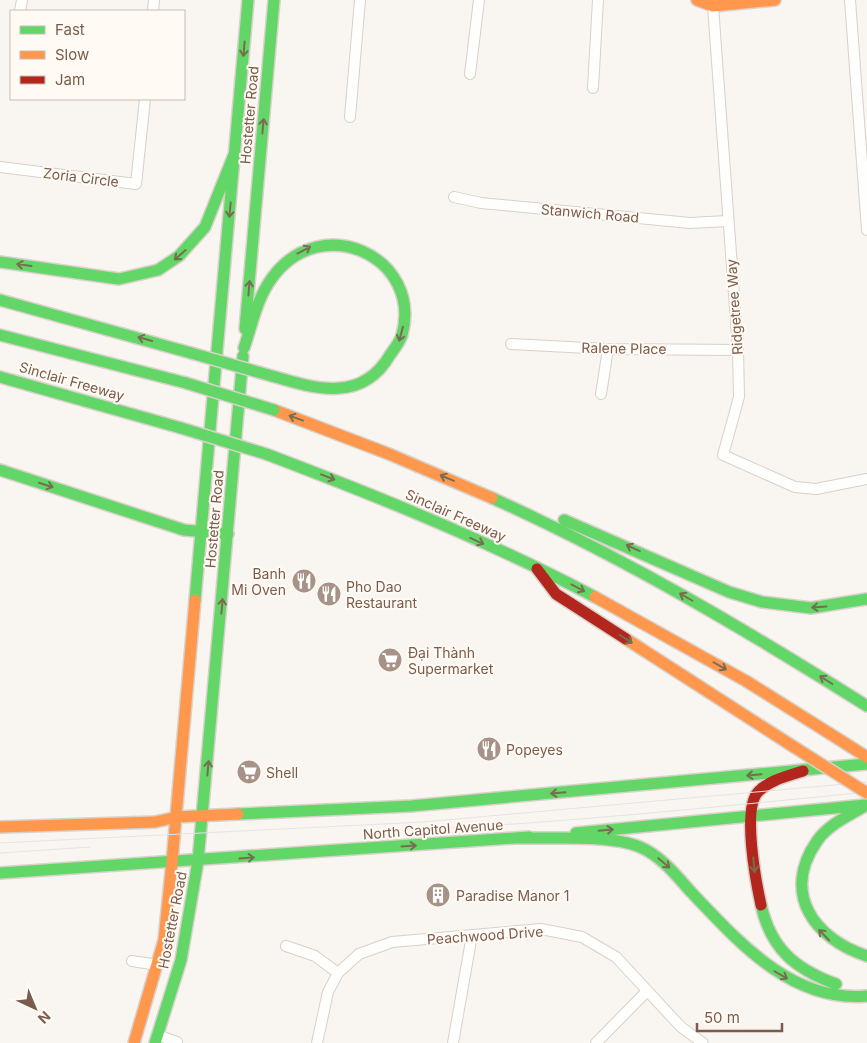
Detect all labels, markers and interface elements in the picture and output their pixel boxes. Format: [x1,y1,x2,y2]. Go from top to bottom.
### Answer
legend [10,10,185,100]
text: Fast [55,20,85,39]
one-way arrow [239,40,248,56]
text: Slow [55,45,89,64]
street label: Hostetter Road [236,65,262,165]
text: Jam [55,70,85,89]
one-way arrow [258,118,268,134]
street label: Zoria Circle [42,164,120,190]
street label: Stanwich Road [540,200,640,226]
one-way arrow [225,202,234,218]
one-way arrow [297,245,312,255]
one-way arrow [173,250,186,261]
street label: Ridgetree Way [722,258,746,356]
one-way arrow [16,260,32,270]
one-way arrow [244,280,254,296]
one-way arrow [396,326,405,342]
one-way arrow [137,334,153,344]
street label: Ralene Place [581,339,667,357]
street label: Sinclair Freeway [18,358,127,404]
one-way arrow [288,413,304,422]
street label: Hostetter Road [201,469,227,569]
one-way arrow [319,473,335,482]
one-way arrow [440,473,455,482]
one-way arrow [38,481,54,490]
street label: Sinclair Freeway [403,485,509,545]
one-way arrow [469,536,484,546]
one-way arrow [626,543,641,553]
place label: Banh Mi Oven [231,565,286,598]
restaurant icon: Banh Mi Oven [291,568,317,594]
place label: Pho Dao Restaurant [346,578,418,611]
restaurant icon: Pho Dao Restaurant [316,581,342,607]
one-way arrow [570,584,585,593]
one-way arrow [679,592,694,602]
one-way arrow [217,599,227,615]
one-way arrow [811,603,827,612]
one-way arrow [619,634,633,644]
place label: Đại Thành Supermarket [408,644,494,677]
supermarket icon: Đại Thành Supermarket [377,647,403,673]
one-way arrow [713,662,727,672]
one-way arrow [819,675,833,685]
restaurant icon: Popeyes [476,736,502,762]
place label: Popeyes [506,741,563,758]
supermarket icon: Shell [236,759,262,785]
one-way arrow [203,761,213,777]
place label: Shell [266,764,298,781]
one-way arrow [747,770,763,780]
one-way arrow [550,788,566,798]
street label: North Capitol Avenue [362,816,504,842]
one-way arrow [598,825,614,835]
one-way arrow [401,841,417,850]
one-way arrow [239,853,255,862]
one-way arrow [749,856,759,872]
one-way arrow [657,858,670,869]
street label: Hostetter Road [154,870,190,970]
building icon: Paradise Manor 1 [425,882,451,908]
place label: Paradise Manor 1 [456,887,569,904]
street label: Peachwood Drive [426,922,544,948]
one-way arrow [818,928,830,941]
one-way arrow [773,970,788,980]
north arrow [10,983,60,1033]
scale bar [697,1000,782,1032]
text: N [35,1008,54,1028]
text: 50 m [704,1008,740,1027]

